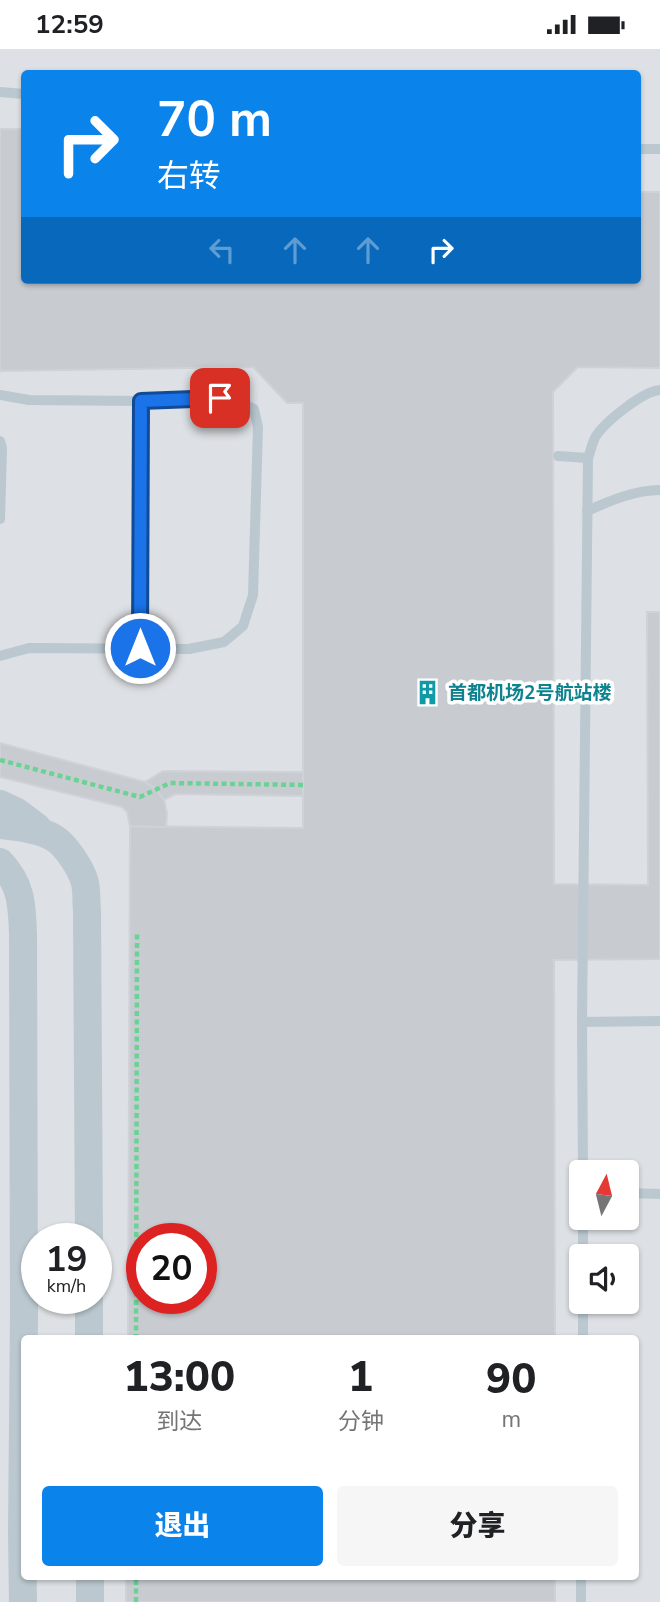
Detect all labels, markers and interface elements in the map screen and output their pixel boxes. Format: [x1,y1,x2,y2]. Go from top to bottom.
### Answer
text: 12:59 [35,7,104,42]
text: 70 m [157,86,272,153]
icon: right [42,98,133,189]
text: 右转 [157,155,221,198]
icon: left [203,231,241,269]
icon: ahead [276,231,314,269]
icon: ahead [349,231,387,269]
icon: right [422,231,460,269]
pin [190,368,250,428]
icon: arrive [201,379,239,417]
position arrow [103,611,177,685]
building icon: 首都机场2号航站楼 [414,678,442,706]
place label: 首都机场2号航站楼 [448,680,611,706]
north arrow [569,1160,639,1230]
map controls [569,1160,639,1314]
speed limit sign: 20 [126,1223,217,1314]
text: 19 [45,1236,88,1283]
button: sound [569,1244,639,1314]
text: km/h [47,1274,86,1298]
text: 13:00 [123,1349,235,1406]
text: 1 [348,1349,373,1406]
text: 90 [486,1351,537,1408]
text: m [501,1404,521,1435]
text: 到达 [156,1406,202,1437]
text: 分钟 [338,1406,384,1437]
button: 退出 [42,1486,323,1566]
button: 分享 [337,1486,618,1566]

